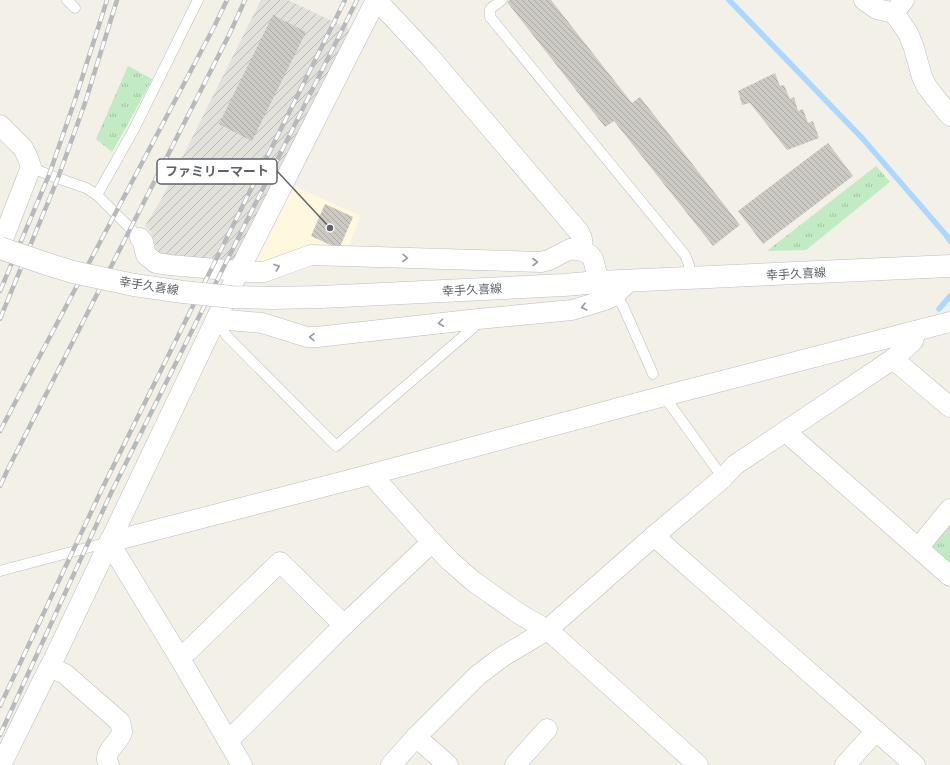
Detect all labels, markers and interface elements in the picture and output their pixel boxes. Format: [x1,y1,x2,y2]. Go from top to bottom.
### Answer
callout: ファミリーマート [157,159,277,184]
text: ファミリーマート [165,163,269,179]
one-way arrow [402,254,408,263]
one-way arrow [532,258,538,266]
one-way arrow [274,264,281,272]
street label: 幸手久喜線 [766,264,826,283]
street label: 幸手久喜線 [118,273,180,298]
street label: 幸手久喜線 [442,280,502,299]
one-way arrow [581,302,587,310]
one-way arrow [438,319,444,328]
one-way arrow [309,333,315,341]

